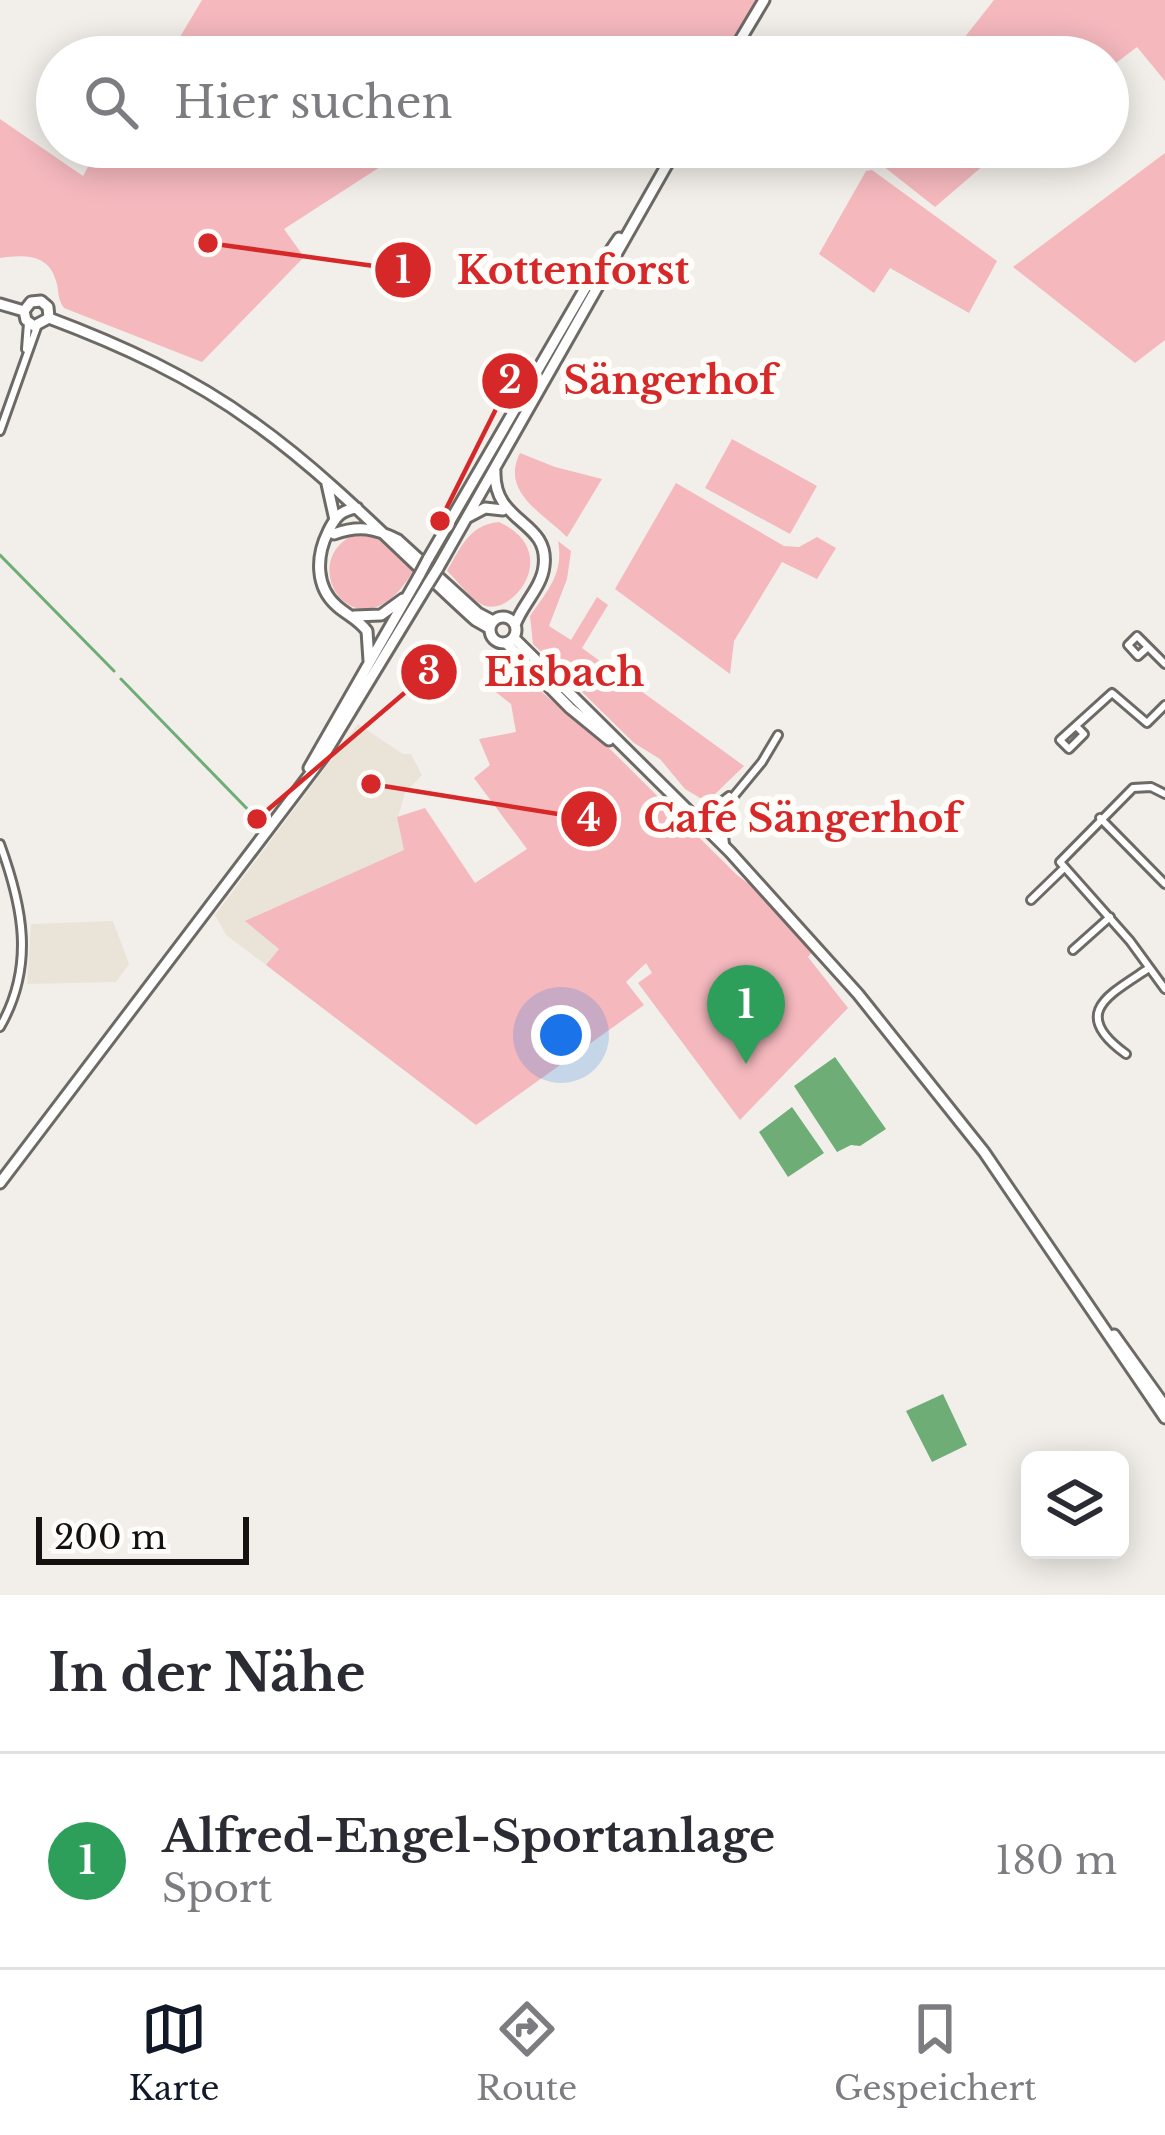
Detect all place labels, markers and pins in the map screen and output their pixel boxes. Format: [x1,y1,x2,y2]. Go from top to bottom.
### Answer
callout: Kottenforst [373,233,713,308]
callout: Sängerhof [480,343,801,418]
callout: Eisbach [399,634,668,709]
callout: Café Sängerhof [559,781,985,856]
pin: 1 [707,965,785,1064]

